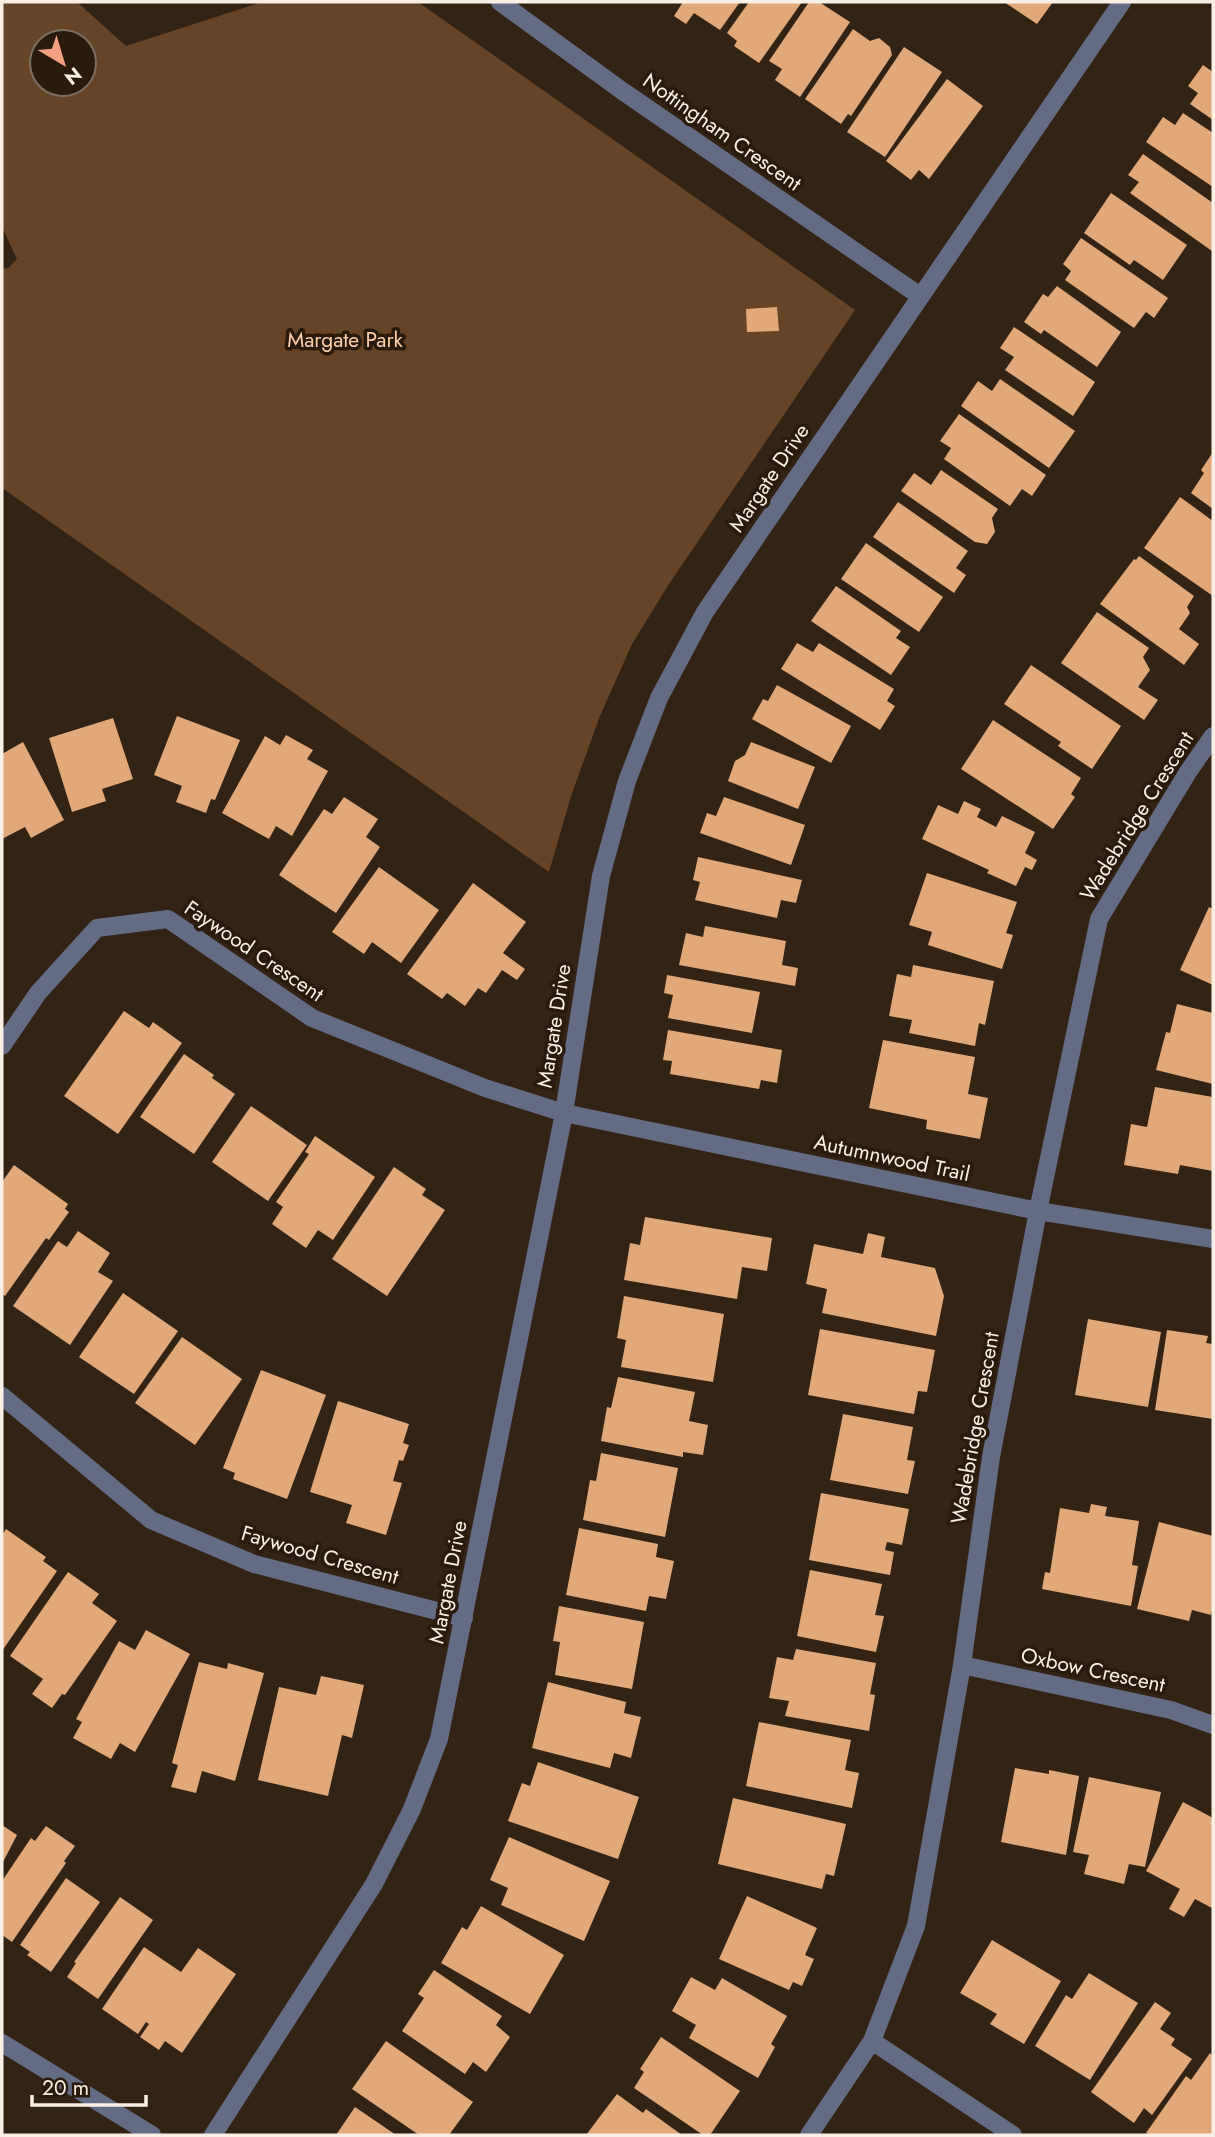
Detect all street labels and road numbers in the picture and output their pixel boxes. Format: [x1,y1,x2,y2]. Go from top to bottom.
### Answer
street label: Nottingham Crescent [637,66,807,198]
street label: Margate Drive [722,418,816,538]
street label: Wadebridge Crescent [1073,725,1201,907]
street label: Faywood Crescent [178,893,330,1009]
street label: Margate Drive [529,962,579,1090]
street label: Autumnwood Trail [811,1127,973,1189]
street label: Wadebridge Crescent [943,1330,1007,1526]
street label: Faywood Crescent [238,1518,402,1592]
street label: Margate Drive [421,1518,475,1646]
street label: Oxbow Crescent [1018,1640,1168,1700]

